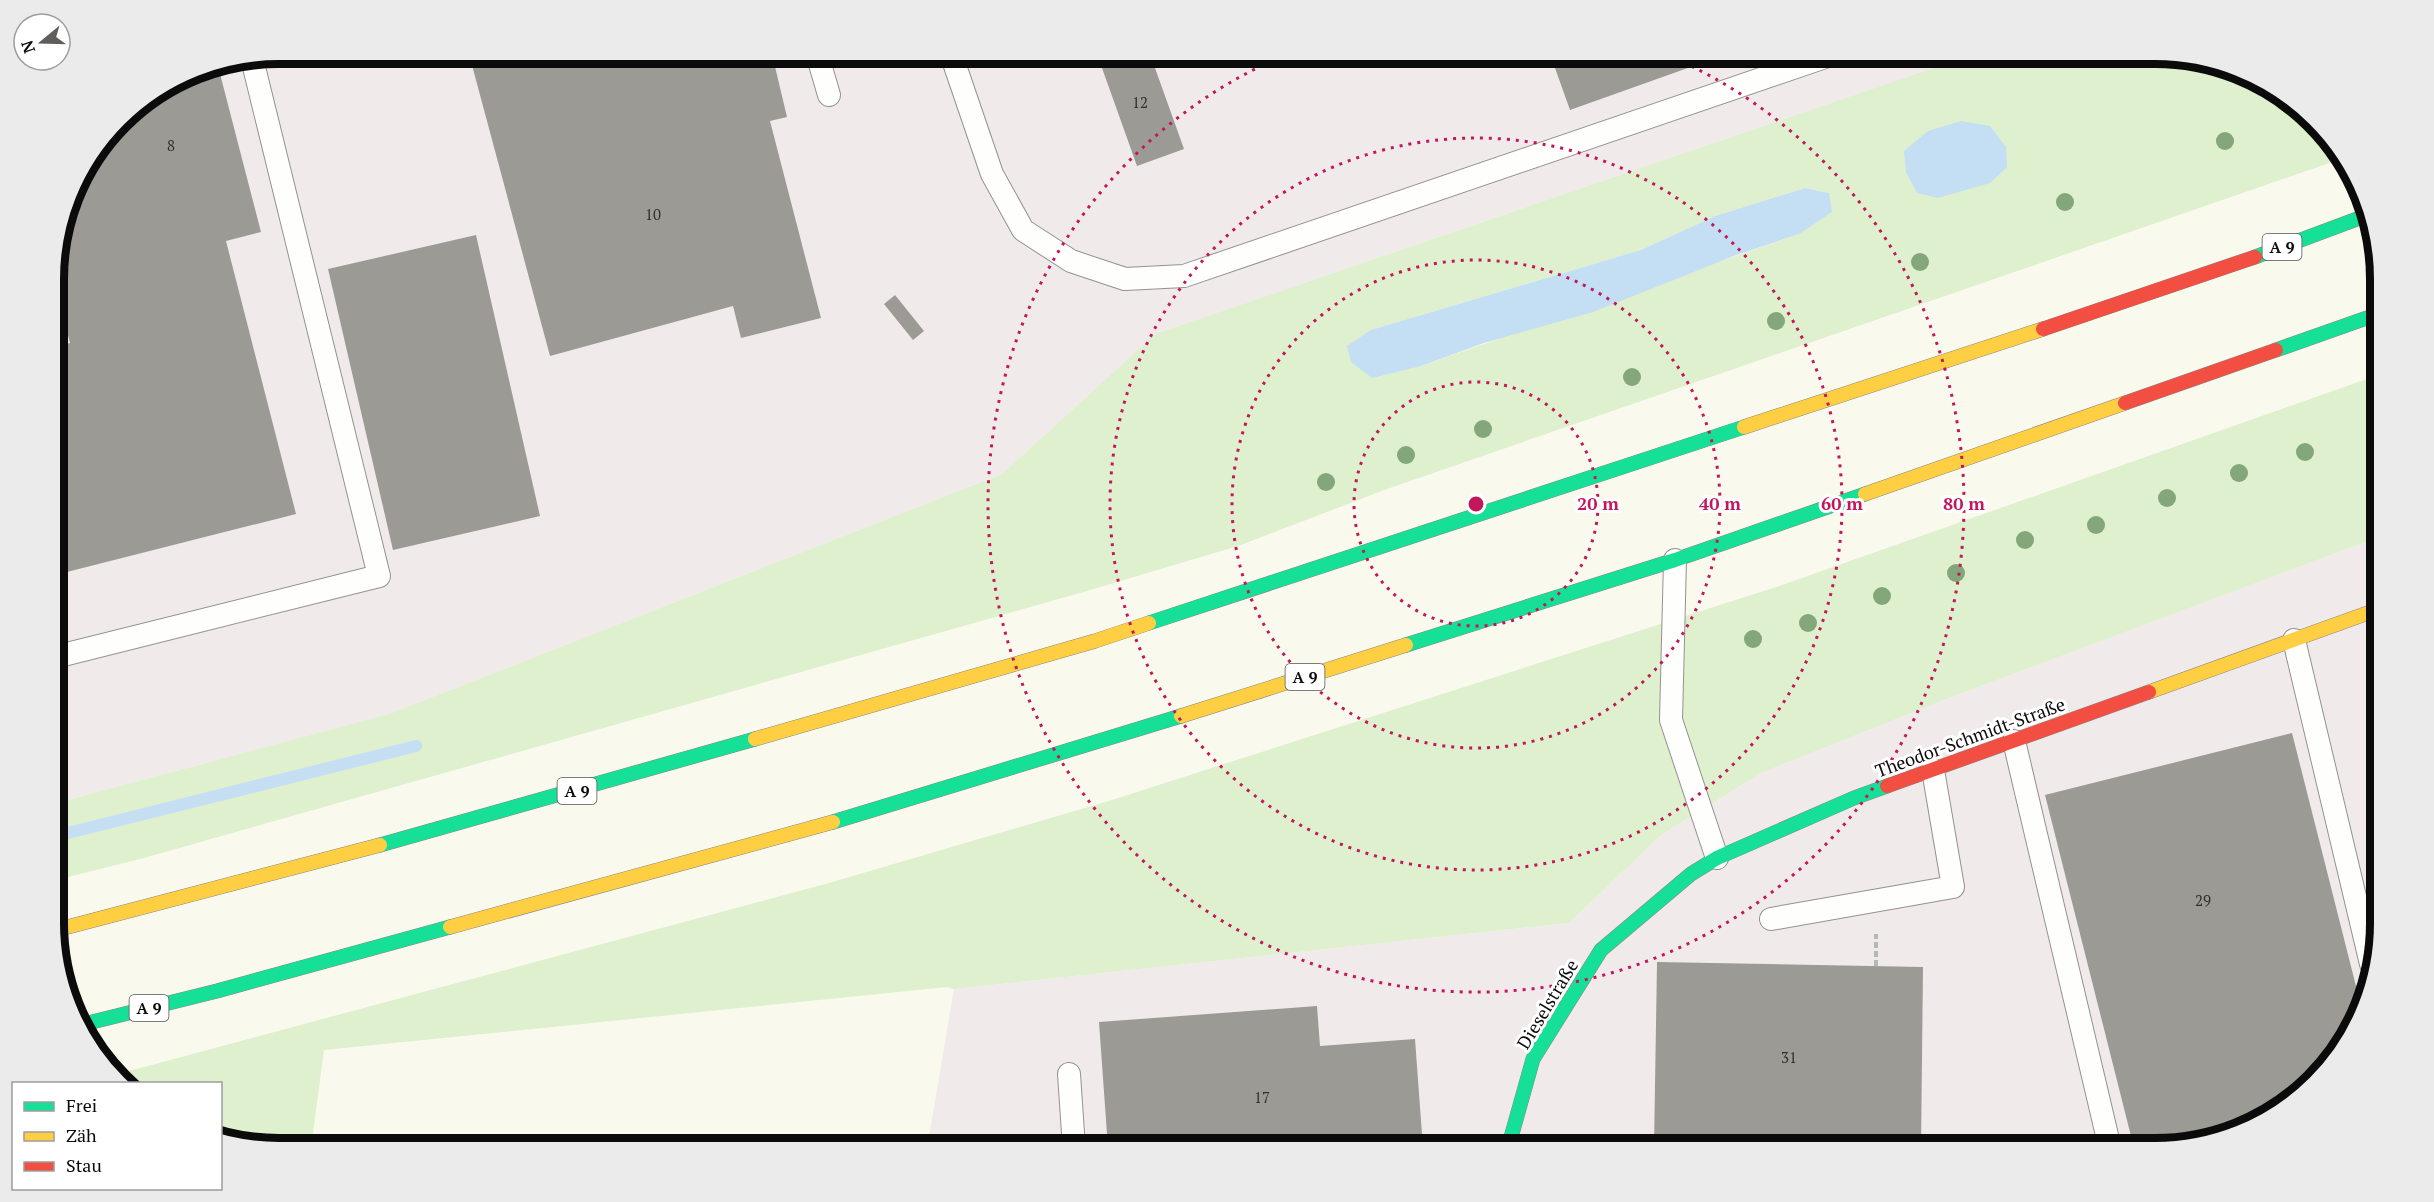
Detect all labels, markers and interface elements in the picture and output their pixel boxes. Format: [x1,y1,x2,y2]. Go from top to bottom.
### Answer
north arrow [12,12,72,72]
text: N [15,38,40,56]
house number: 12 [1132,92,1148,112]
house number: 8 [167,135,175,155]
house number: 10 [645,204,661,224]
road number: A 9 [2262,234,2302,260]
text: 20 m [1577,491,1619,515]
text: 40 m [1699,491,1741,515]
text: 60 m [1821,491,1863,515]
text: 80 m [1943,491,1985,515]
centre of rings [1466,494,1486,514]
road number: A 9 [1286,664,1324,690]
street label: Theodor-Schmidt-Straße [1872,691,2068,783]
road number: A 9 [558,778,596,804]
house number: 29 [2195,890,2211,910]
street label: Dieselstraße [1511,955,1583,1053]
road number: A 9 [130,995,168,1021]
house number: 31 [1781,1047,1797,1067]
legend [12,1082,222,1190]
house number: 17 [1254,1087,1270,1107]
text: Frei [66,1093,97,1117]
text: Zäh [66,1123,97,1147]
text: Stau [66,1153,102,1177]

